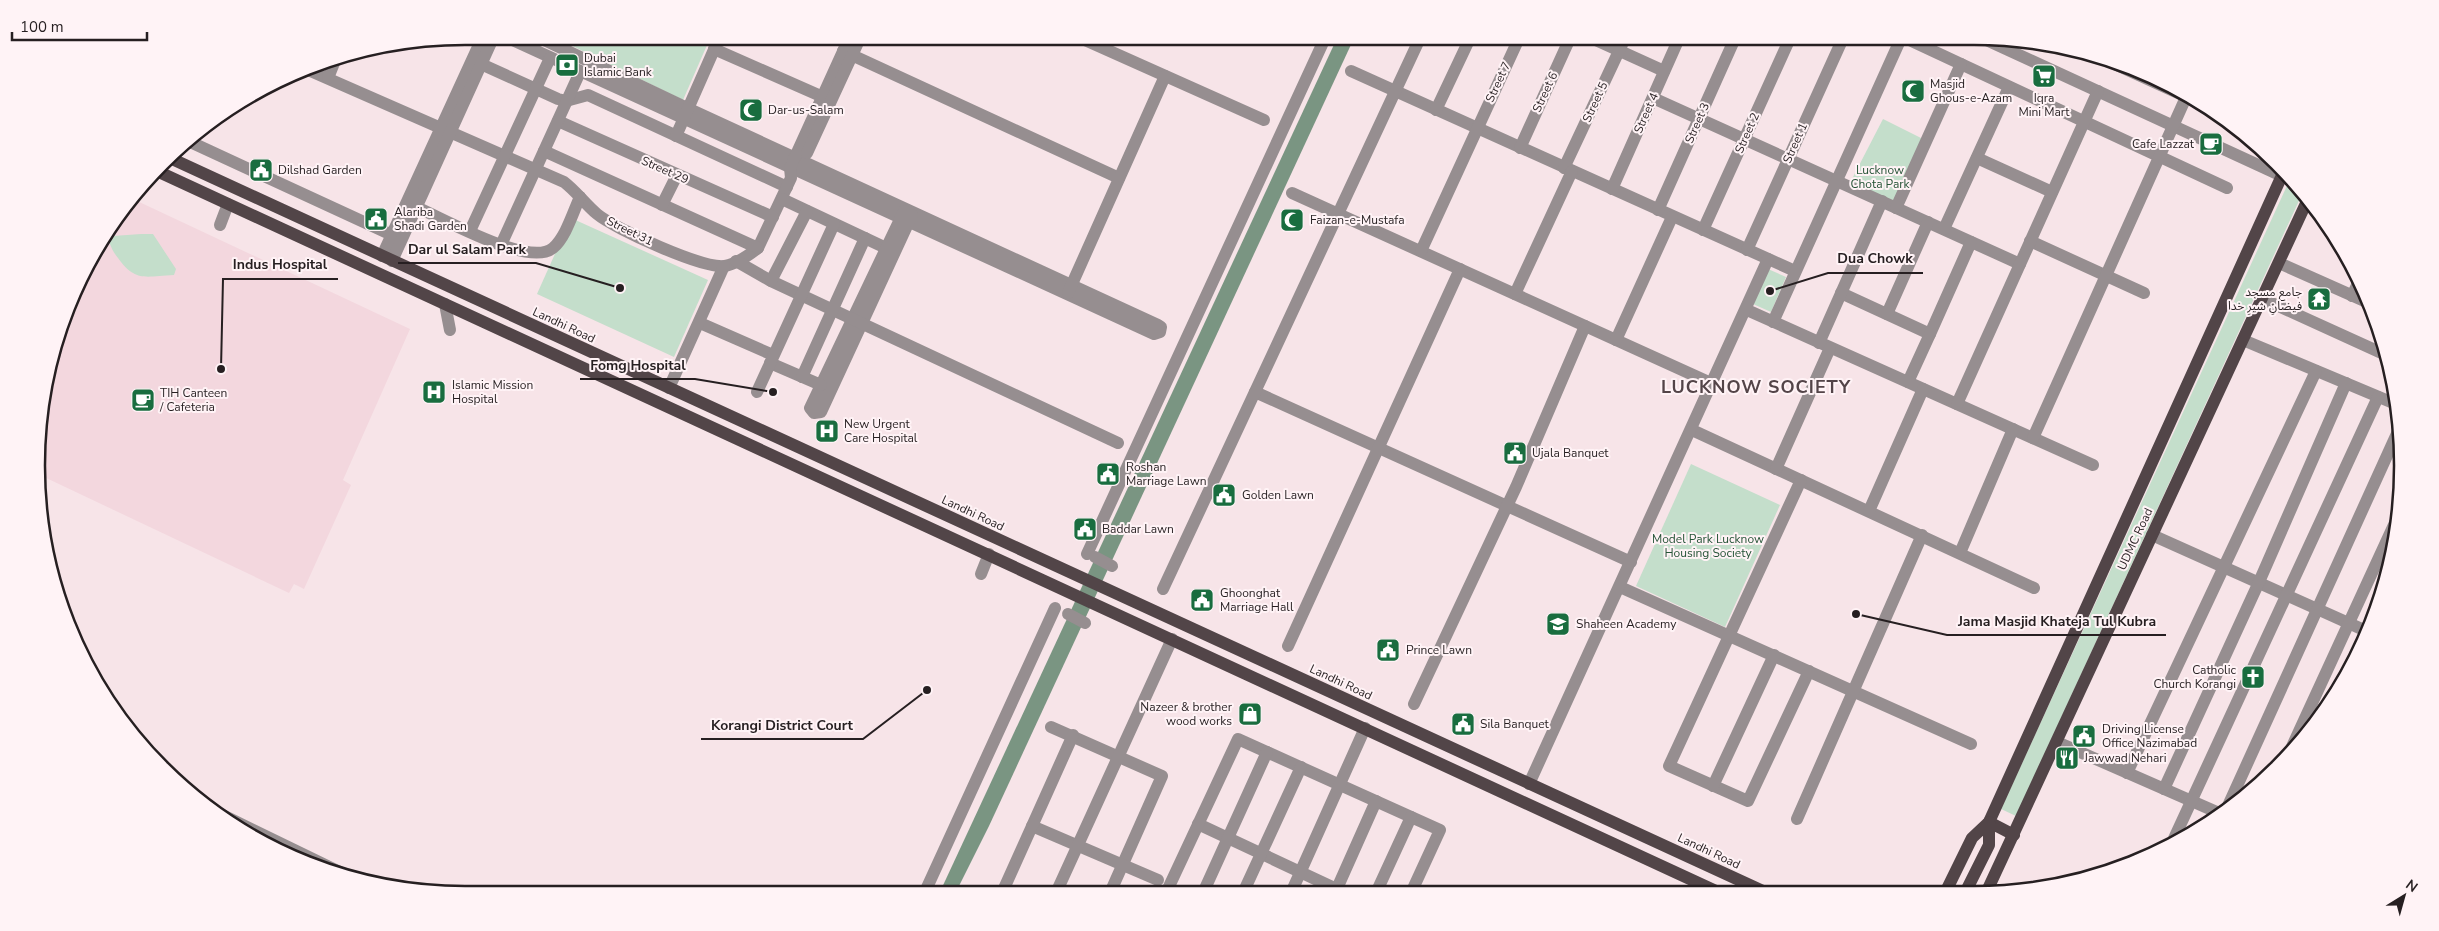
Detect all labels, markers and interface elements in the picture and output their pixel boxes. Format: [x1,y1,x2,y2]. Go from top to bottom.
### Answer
scale bar [12,10,148,42]
text: 100 m [20,17,64,37]
place label: Dubai Islamic Bank [584,50,653,80]
bank icon: Dubai Islamic Bank [554,52,580,78]
street label: Street 7 [1482,59,1514,105]
supermarket icon: Iqra Mini Mart [2031,63,2057,89]
street label: Street 6 [1529,69,1561,115]
place label: Masjid Ghous-e-Azam [1930,76,2012,106]
mosque icon: Masjid Ghous-e-Azam [1900,78,1926,104]
street label: Street 5 [1579,79,1611,125]
street label: Street 4 [1630,90,1662,136]
place label: Iqra Mini Mart [2018,90,2070,120]
mosque icon: Dar-us-Salam [738,97,764,123]
street label: Street 3 [1681,100,1713,146]
place label: Dar-us-Salam [768,102,844,118]
street label: Street 2 [1731,110,1763,156]
street label: Street 1 [1779,120,1811,166]
cafe icon: Cafe Lazzat [2198,131,2224,157]
place label: Cafe Lazzat [2132,136,2195,152]
street label: Street 29 [639,152,691,188]
public building icon: Dilshad Garden [248,157,274,183]
place label: Dilshad Garden [278,162,362,178]
park label: Lucknow Chota Park [1850,162,1911,192]
place label: Alariba Shadi Garden [394,204,467,234]
public building icon: Alariba Shadi Garden [363,206,389,232]
mosque icon: Faizan-e-Mustafa [1279,207,1305,233]
place label: Faizan-e-Mustafa [1310,212,1405,228]
street label: Street 31 [604,213,656,249]
callout: Dar ul Salam Park [398,234,536,263]
text: Dar ul Salam Park [408,240,527,259]
callout: Dua Chowk [1828,244,1923,273]
text: Dua Chowk [1837,249,1913,268]
callout: Indus Hospital [223,250,338,279]
text: Indus Hospital [233,255,328,274]
place label: جامع مسجد فیضانِ شیرِ خدا [2228,284,2302,316]
temple icon: جامع مسجد فیضانِ شیرِ خدا [2306,286,2332,312]
street label: Landhi Road [530,304,598,346]
callout: Fomg Hospital [580,350,695,379]
text: Fomg Hospital [590,356,686,375]
district label: LUCKNOW SOCIETY [1661,375,1851,399]
place label: Islamic Mission Hospital [452,377,533,407]
hospital icon: Islamic Mission Hospital [421,379,447,405]
place label: TIH Canteen / Cafeteria [159,385,227,415]
cafe icon: TIH Canteen / Cafeteria [130,387,156,413]
place label: New Urgent Care Hospital [844,416,918,446]
hospital icon: New Urgent Care Hospital [814,418,840,444]
public building icon: Ujala Banquet [1502,440,1528,466]
place label: Ujala Banquet [1532,445,1609,461]
place label: Roshan Marriage Lawn [1126,459,1207,489]
public building icon: Roshan Marriage Lawn [1095,461,1121,487]
public building icon: Golden Lawn [1211,482,1237,508]
place label: Golden Lawn [1242,487,1314,503]
street label: Landhi Road [939,492,1007,534]
street label: UDMC Road [2114,505,2156,573]
public building icon: Baddar Lawn [1072,516,1098,542]
place label: Baddar Lawn [1102,521,1174,537]
park label: Model Park Lucknow Housing Society [1652,531,1764,561]
place label: Ghoonghat Marriage Hall [1220,585,1294,615]
public building icon: Ghoonghat Marriage Hall [1189,587,1215,613]
callout: Jama Masjid Khateja Tul Kubra [1947,606,2166,635]
school or university icon: Shaheen Academy [1545,611,1571,637]
text: Jama Masjid Khateja Tul Kubra [1957,612,2156,631]
place label: Shaheen Academy [1576,616,1677,632]
public building icon: Prince Lawn [1375,637,1401,663]
place label: Prince Lawn [1406,642,1472,658]
street label: Landhi Road [1307,661,1375,703]
place label: Catholic Church Korangi [2153,662,2236,692]
church icon: Catholic Church Korangi [2240,664,2266,690]
place label: Nazeer & brother wood works [1140,699,1233,729]
shop icon: Nazeer & brother wood works [1237,701,1263,727]
callout: Korangi District Court [701,710,863,739]
public building icon: Sila Banquet [1450,711,1476,737]
text: Korangi District Court [711,716,854,735]
place label: Sila Banquet [1480,716,1550,732]
place label: Driving License Office Nazimabad [2102,721,2197,751]
public building icon: Driving License Office Nazimabad [2071,723,2097,749]
restaurant icon: Jawwad Nehari [2054,745,2080,771]
place label: Jawwad Nehari [2083,750,2166,766]
street label: Landhi Road [1675,830,1743,872]
north arrow [2379,871,2429,921]
text: N [2402,875,2421,897]

